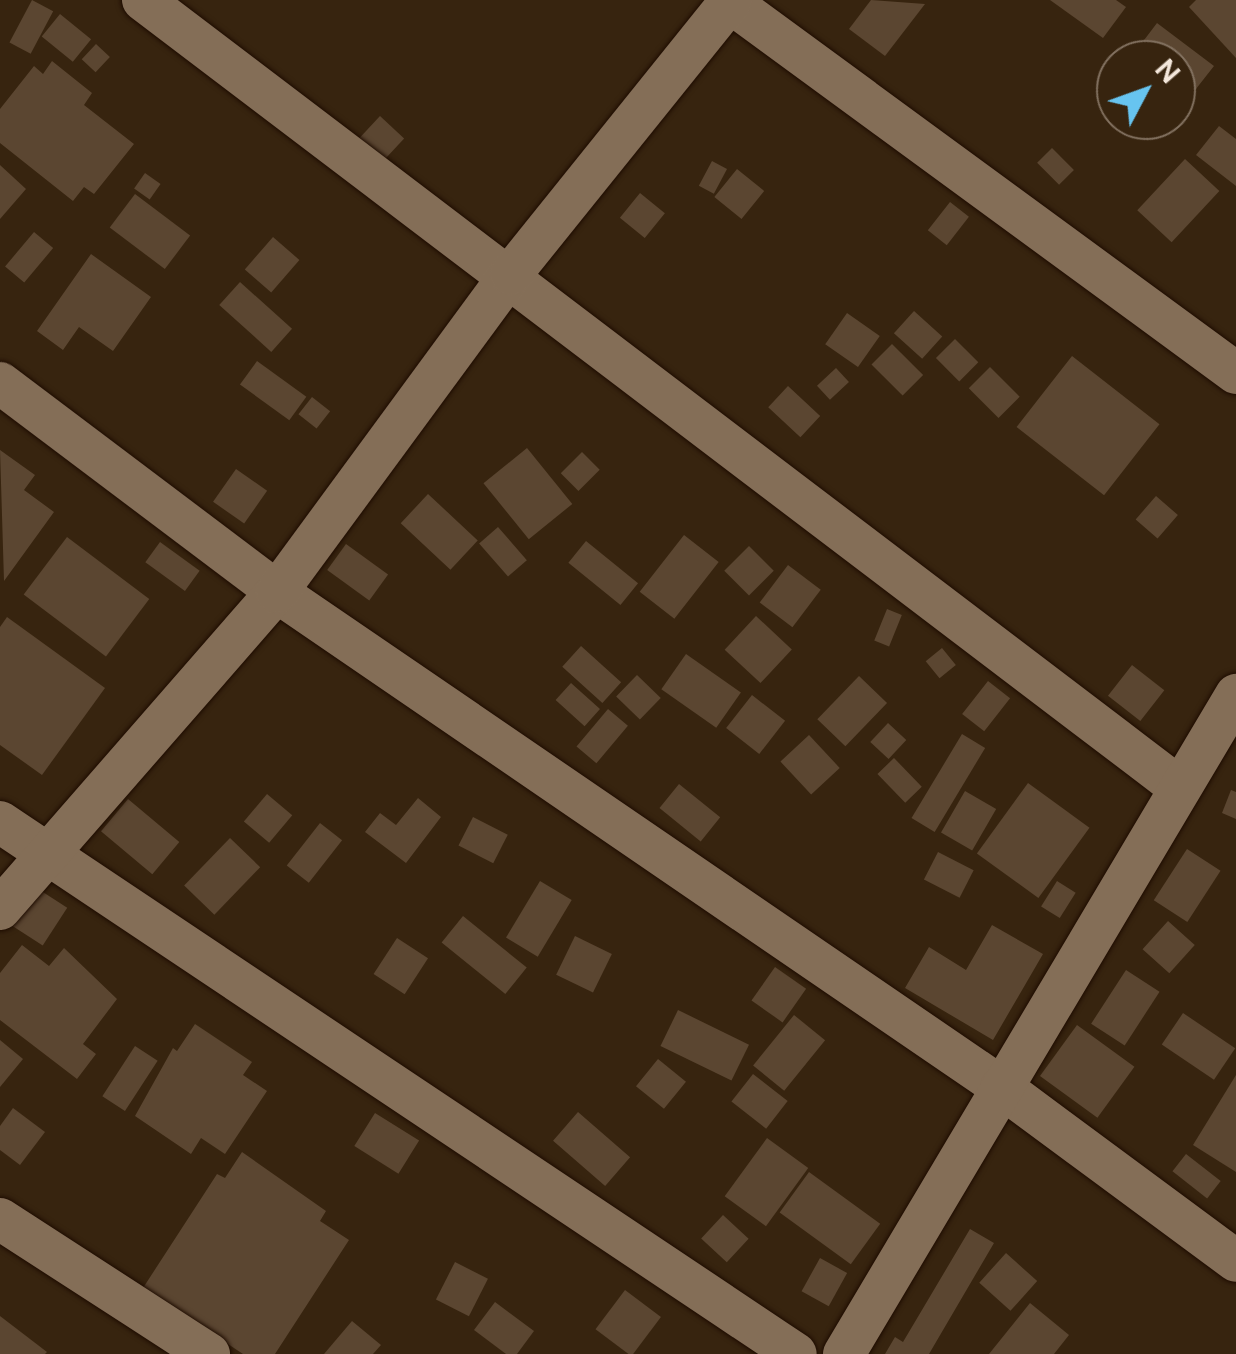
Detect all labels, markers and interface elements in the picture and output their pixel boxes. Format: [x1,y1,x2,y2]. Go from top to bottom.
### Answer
north arrow [1096,40,1196,140]
text: N [1147,51,1188,91]

